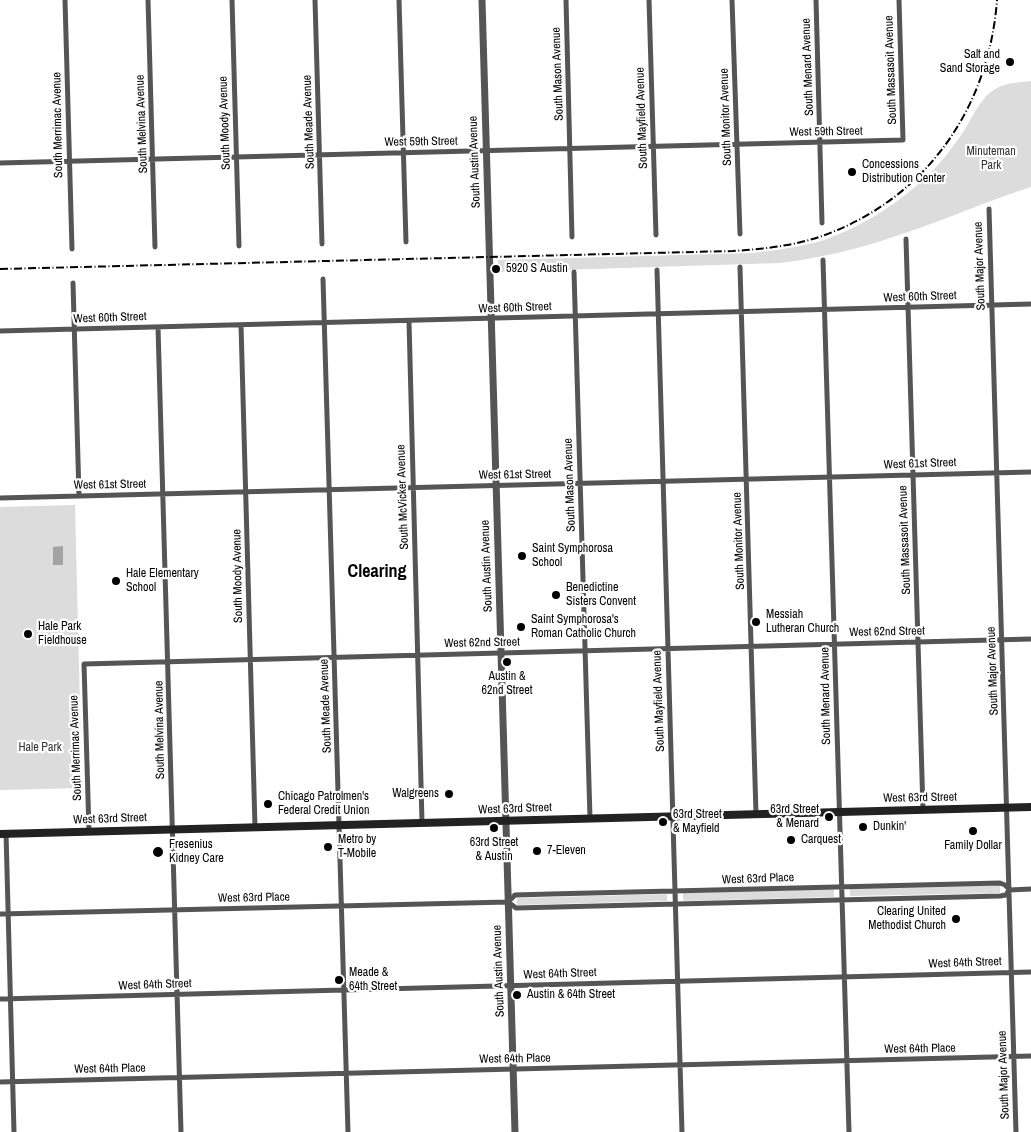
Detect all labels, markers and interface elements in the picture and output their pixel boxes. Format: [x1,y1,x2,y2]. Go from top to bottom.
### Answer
street label: South Massasoit Avenue [882,15,900,125]
street label: South Menard Avenue [799,18,817,116]
street label: South Mason Avenue [549,27,567,121]
place label: Salt and Sand Storage [940,48,1000,76]
marker: Salt and Sand Storage [1004,56,1016,68]
street label: South Mayfield Avenue [633,67,651,169]
street label: South Monitor Avenue [717,68,735,166]
street label: South Merrimac Avenue [50,72,66,178]
street label: South Melvina Avenue [133,74,151,174]
street label: South Meade Avenue [300,75,318,169]
street label: South Moody Avenue [216,76,234,170]
street label: South Austin Avenue [466,116,484,208]
street label: West 59th Street [789,124,863,140]
street label: West 59th Street [384,134,458,150]
park label: Minuteman Park [966,145,1016,173]
place label: Concessions Distribution Center [862,158,945,186]
marker: Concessions Distribution Center [846,166,858,178]
street label: South Major Avenue [971,221,989,311]
place label: 5920 S Austin [506,262,568,276]
marker: 5920 S Austin [490,263,502,275]
street label: West 60th Street [883,289,957,305]
street label: West 60th Street [478,300,552,316]
street label: West 60th Street [73,310,147,326]
street label: South Mason Avenue [561,438,579,532]
street label: South McVicker Avenue [394,444,412,550]
street label: West 61st Street [883,456,957,472]
street label: West 61st Street [479,467,551,483]
street label: West 61st Street [74,477,146,493]
street label: South Massasoit Avenue [896,485,914,595]
street label: South Monitor Avenue [730,492,748,590]
street label: South Austin Avenue [478,520,496,612]
street label: South Moody Avenue [230,529,246,623]
place label: Saint Symphorosa School [532,542,613,570]
marker: Saint Symphorosa School [516,550,528,562]
district label: Clearing [347,561,407,583]
place label: Hale Elementary School [126,567,199,595]
marker: Hale Elementary School [110,575,122,587]
place label: Benedictine Sisters Convent [566,581,636,609]
marker: Benedictine Sisters Convent [550,589,562,601]
place label: Messiah Lutheran Church [766,608,839,636]
place label: Saint Symphorosa's Roman Catholic Church [531,613,636,641]
marker: Messiah Lutheran Church [750,616,762,628]
place label: Hale Park Fieldhouse [38,620,87,648]
marker: Saint Symphorosa's Roman Catholic Church [515,621,527,633]
street label: West 62nd Street [849,624,925,640]
street label: South Major Avenue [984,626,1002,716]
marker: Hale Park Fieldhouse [22,628,34,640]
street label: West 62nd Street [444,635,520,651]
street label: South Menard Avenue [818,647,834,745]
street label: South Mayfield Avenue [650,650,668,752]
marker: Austin & 62nd Street [501,656,513,668]
street label: South Meade Avenue [317,659,335,753]
place label: Austin & 62nd Street [482,670,532,698]
street label: South Melvina Avenue [152,680,168,780]
street label: South Merrimac Avenue [67,695,85,801]
park label: Hale Park [18,741,62,755]
place label: Walgreens [392,787,439,801]
marker: Walgreens [443,788,455,800]
place label: Chicago Patrolmen's Federal Credit Union [278,790,369,818]
street label: West 63rd Street [883,790,957,806]
marker: Chicago Patrolmen's Federal Credit Union [262,798,274,810]
street label: West 63rd Street [478,801,552,817]
place label: 63rd Street & Menard [770,803,819,831]
place label: 63rd Street & Mayfield [673,808,722,836]
street label: West 63rd Street [73,811,147,827]
marker: 63rd Street & Menard [823,811,835,823]
marker: 63rd Street & Mayfield [657,816,669,828]
place label: Dunkin' [873,820,906,834]
marker: Dunkin' [857,821,869,833]
marker: 63rd Street & Austin [488,822,500,834]
marker: Family Dollar [967,825,979,837]
place label: Metro by T-Mobile [338,833,376,861]
place label: Carquest [801,833,841,847]
marker: Carquest [785,834,797,846]
place label: 63rd Street & Austin [470,836,518,864]
place label: Fresenius Kidney Care [169,838,224,866]
place label: Family Dollar [944,839,1002,853]
marker: Metro by T-Mobile [322,841,334,853]
place label: 7-Eleven [547,844,586,858]
marker: Fresenius Kidney Care [151,845,165,859]
marker: 7-Eleven [531,845,543,857]
street label: West 63rd Place [722,871,794,887]
street label: West 63rd Place [218,890,290,906]
place label: Clearing United Methodist Church [868,905,946,933]
marker: Clearing United Methodist Church [950,913,962,925]
street label: South Austin Avenue [490,925,508,1017]
street label: West 64th Street [928,955,1002,971]
place label: Meade & 64th Street [349,966,397,994]
street label: West 64th Street [523,966,597,982]
marker: Meade & 64th Street [333,974,345,986]
street label: West 64th Street [118,977,192,993]
place label: Austin & 64th Street [527,988,615,1002]
marker: Austin & 64th Street [511,989,523,1001]
street label: South Major Avenue [995,1030,1013,1120]
street label: West 64th Place [884,1041,956,1057]
street label: West 64th Place [479,1051,551,1067]
street label: West 64th Place [74,1061,146,1077]

